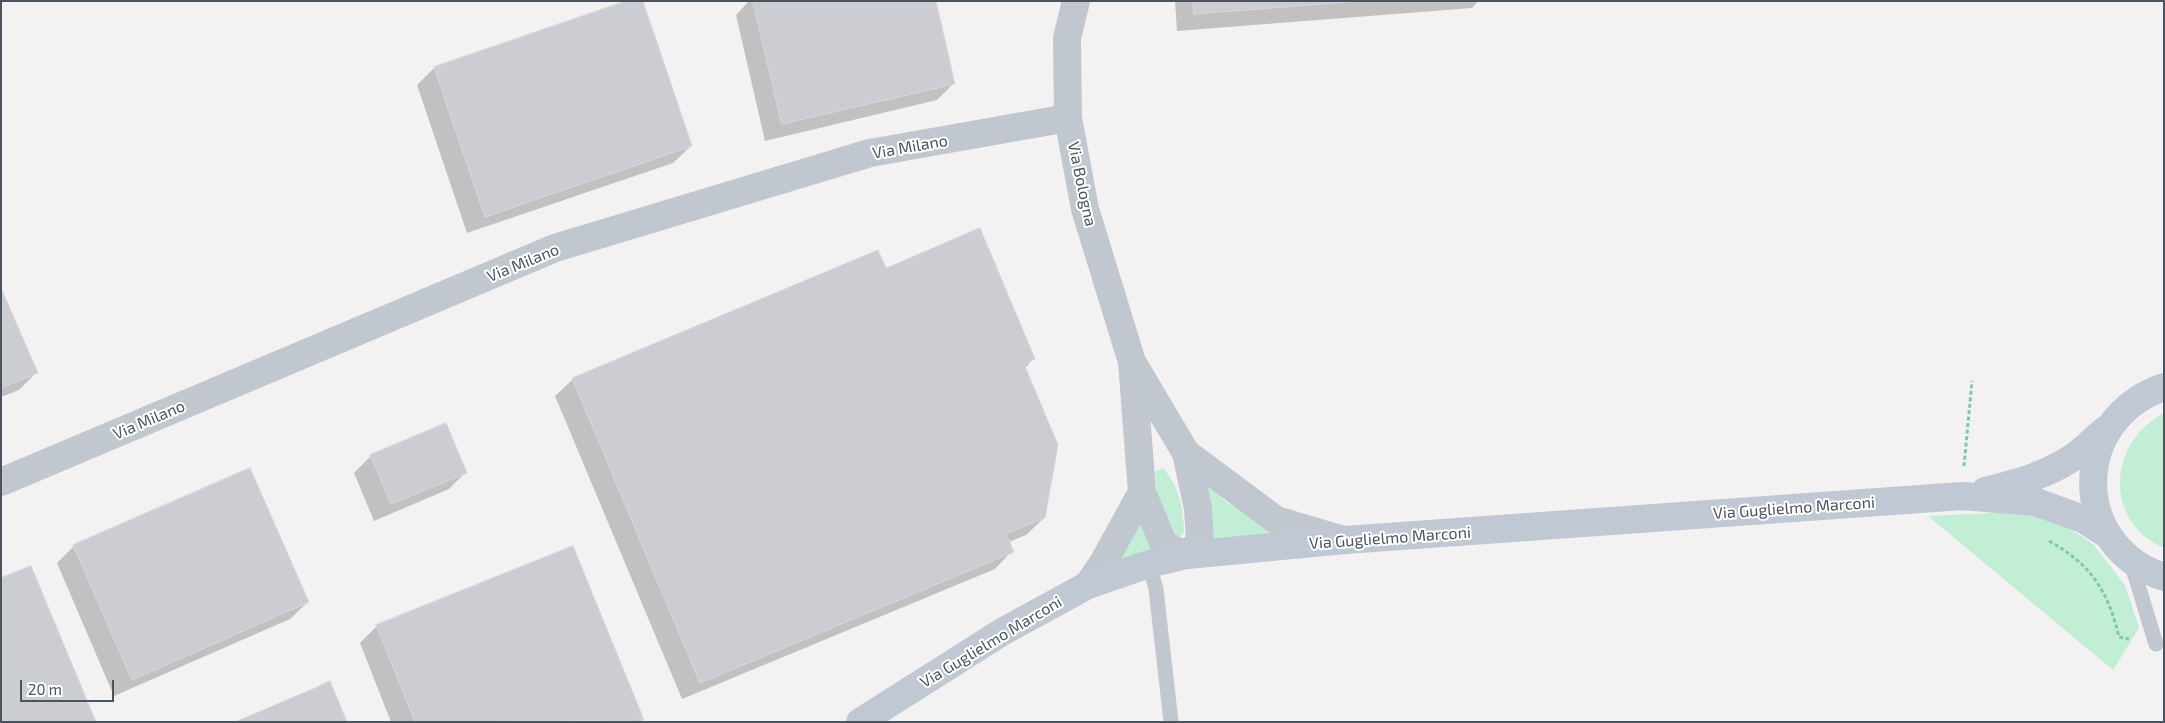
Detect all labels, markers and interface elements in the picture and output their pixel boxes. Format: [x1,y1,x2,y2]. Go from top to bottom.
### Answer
street label: Via Milano [871,131,949,163]
street label: Via Bologna [1064,140,1100,228]
street label: Via Milano [484,240,562,286]
street label: Via Milano [110,396,188,444]
street label: Via Guglielmo Marconi [1713,493,1875,523]
street label: Via Guglielmo Marconi [1309,523,1471,553]
street label: Via Guglielmo Marconi [917,592,1065,692]
scale bar [22,670,116,702]
text: 20 m [28,680,62,698]

